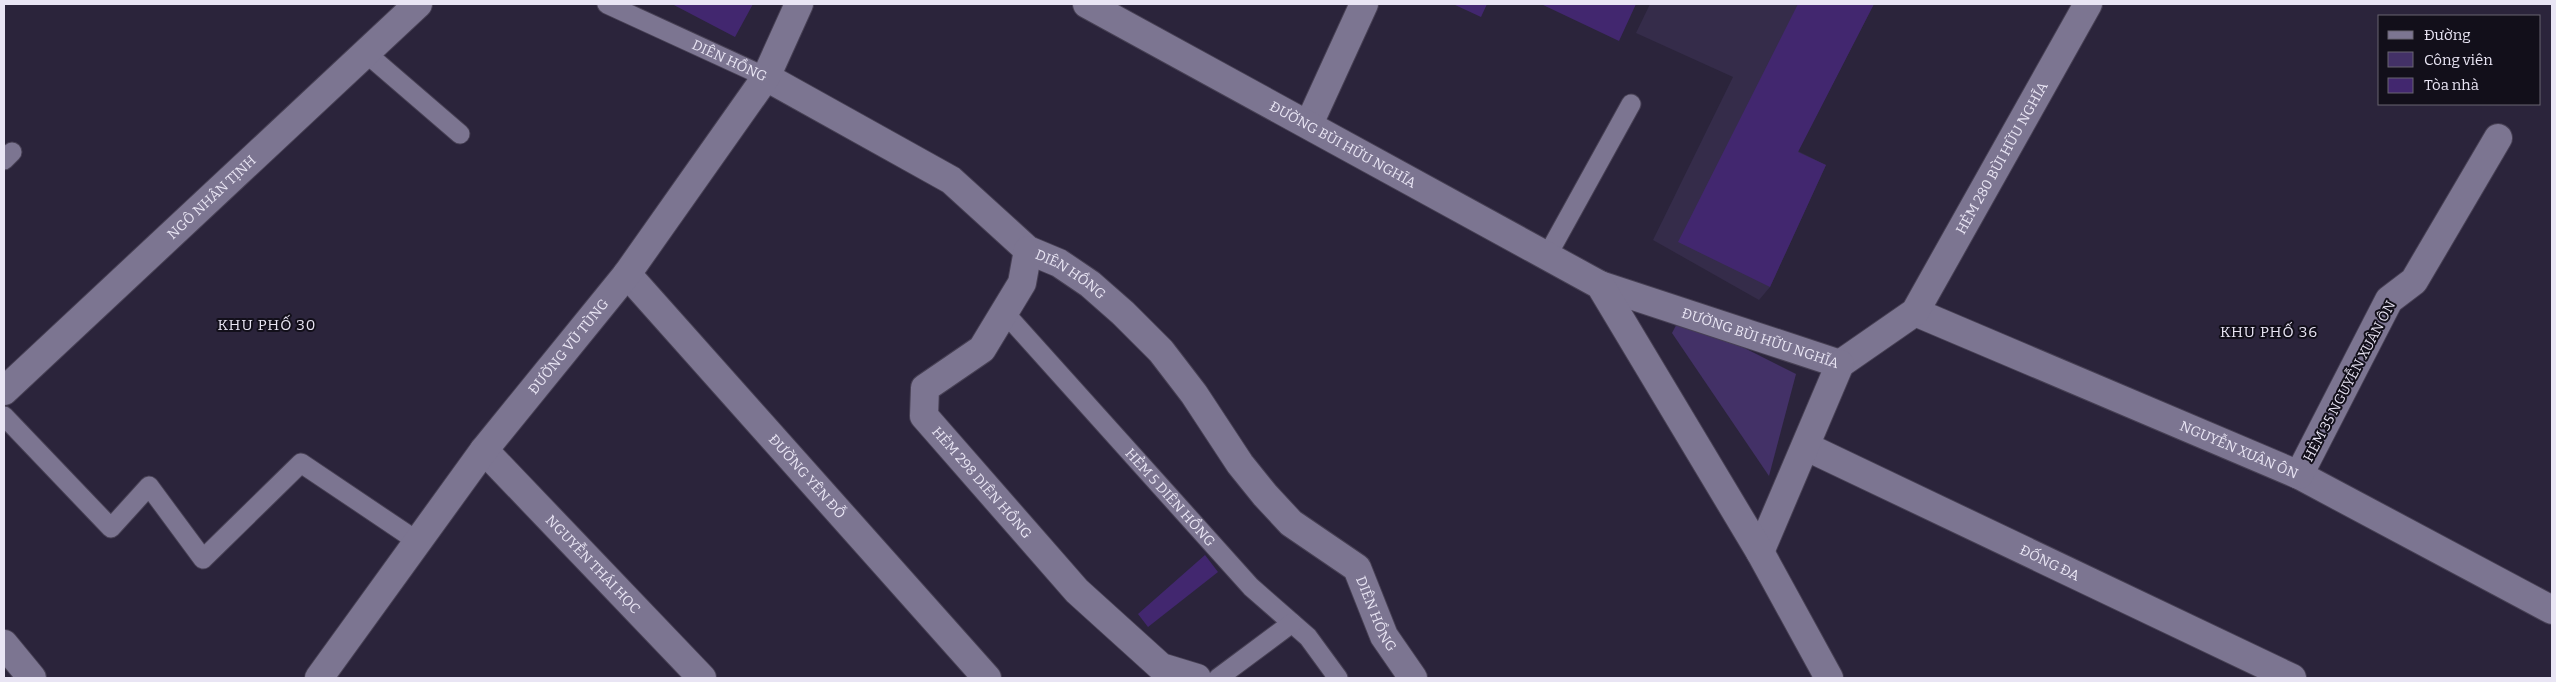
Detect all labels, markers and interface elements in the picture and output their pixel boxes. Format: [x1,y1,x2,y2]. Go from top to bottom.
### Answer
legend [2378,15,2541,105]
text: Đường [2424,26,2471,44]
street label: DIÊN HỒNG [689,36,770,85]
text: Công viên [2424,51,2493,69]
text: Tòa nhà [2424,76,2479,94]
street label: HẺM 280 BÙI HỮU NGHĨA [1952,79,2052,237]
street label: ĐƯỜNG BÙI HỮU NGHĨA [1267,98,1419,192]
street label: NGÔ NHÂN TỊNH [164,152,260,243]
street label: DIÊN HỒNG [1033,246,1109,303]
street label: ĐƯỜNG VŨ TÙNG [525,295,612,398]
street label: HẺM 35 NGUYỄN XUÂN ÔN [2298,297,2399,465]
street label: ĐƯỜNG BÙI HỮU NGHĨA [1680,305,1841,372]
district label: KHU PHỐ 30 [217,314,317,334]
district label: KHU PHỐ 36 [2220,321,2318,341]
street label: NGUYỄN XUÂN ÔN [2177,417,2300,483]
street label: HẺM 298 DIÊN HỒNG [928,423,1035,542]
street label: ĐƯỜNG YÊN ĐỖ [765,431,850,522]
street label: HẺM 5 DIÊN HỒNG [1122,445,1218,550]
street label: NGUYỄN THÁI HỌC [542,512,644,617]
street label: ĐỐNG ĐA [2017,542,2082,585]
street label: DIÊN HỒNG [1352,574,1400,655]

